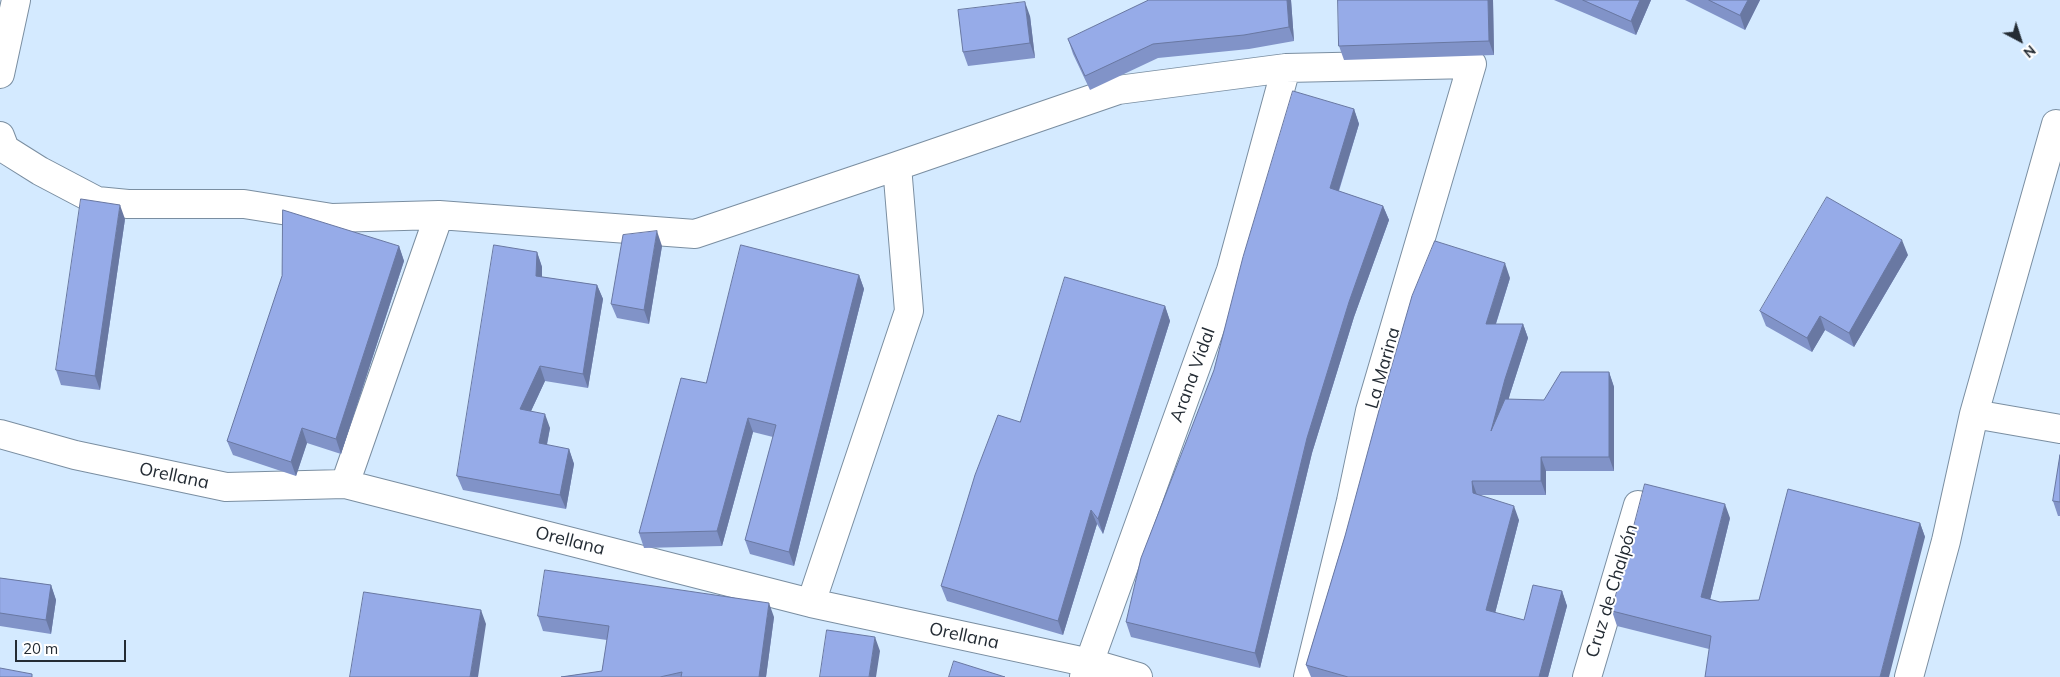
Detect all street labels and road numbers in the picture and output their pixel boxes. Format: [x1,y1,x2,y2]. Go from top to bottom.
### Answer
street label: Arana Vidal [1166,325,1220,425]
street label: La Marina [1361,325,1405,411]
street label: Orellana [137,458,211,494]
street label: Orellana [533,522,607,560]
street label: Cruz de Chalpón [1581,522,1643,660]
street label: Orellana [927,618,1001,654]

